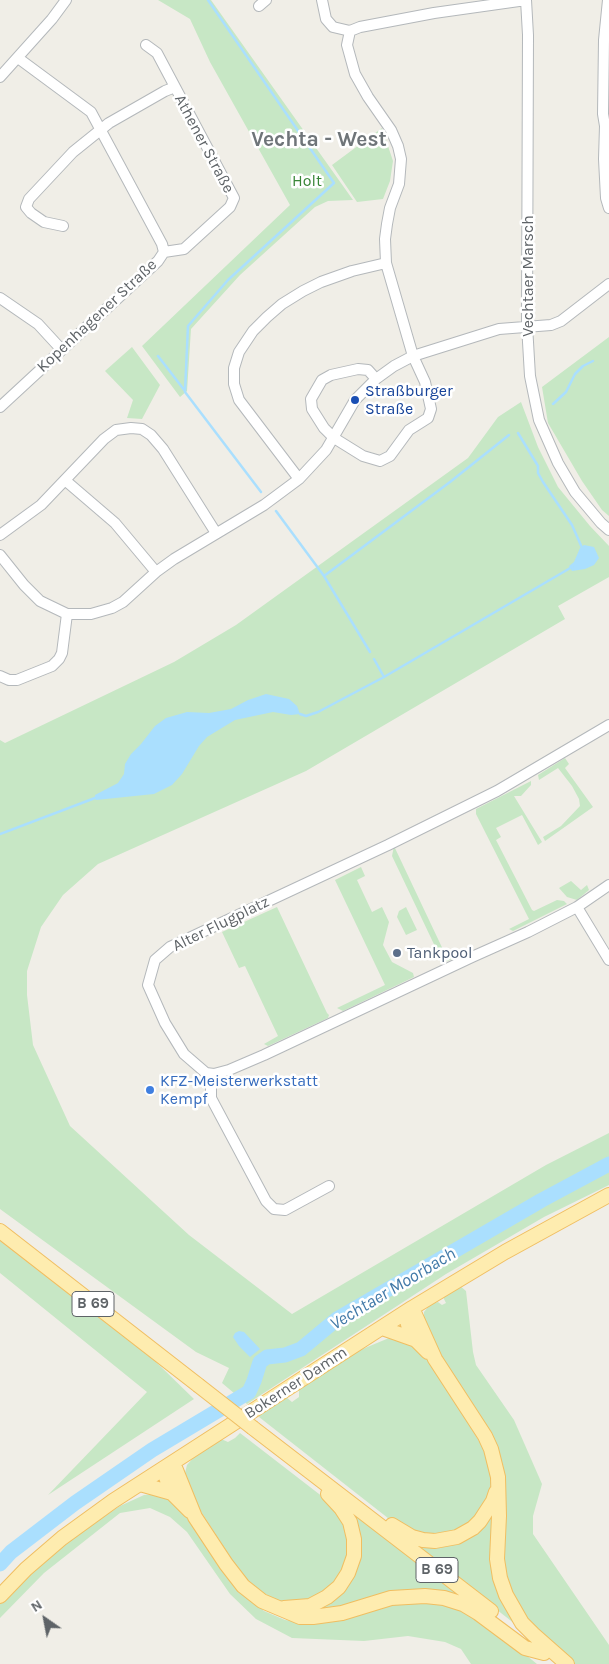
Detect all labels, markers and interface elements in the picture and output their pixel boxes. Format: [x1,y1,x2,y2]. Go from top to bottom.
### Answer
street label: Athener Straße [170,91,238,197]
district label: Vechta - West [251,127,387,153]
park label: Holt [292,171,322,191]
street label: Vechtaer Marsch [518,215,538,337]
street label: Kopenhagener Straße [33,255,161,377]
place label: Straßburger Straße [365,381,453,419]
marker: Straßburger Straße [349,394,361,406]
street label: Alter Flugplatz [169,892,273,956]
place label: Tankpool [407,943,472,963]
marker: Tankpool [391,947,403,959]
place label: KFZ-Meisterwerkstatt Kempf [160,1071,318,1109]
marker: KFZ-Meisterwerkstatt Kempf [144,1084,156,1096]
water label: Vechtaer Moorbach [326,1243,460,1335]
road number: B 69 [72,1292,114,1316]
street label: Bokerner Damm [241,1343,351,1423]
road number: B 69 [416,1558,458,1582]
north arrow [20,1594,70,1644]
text: N [28,1596,45,1616]

